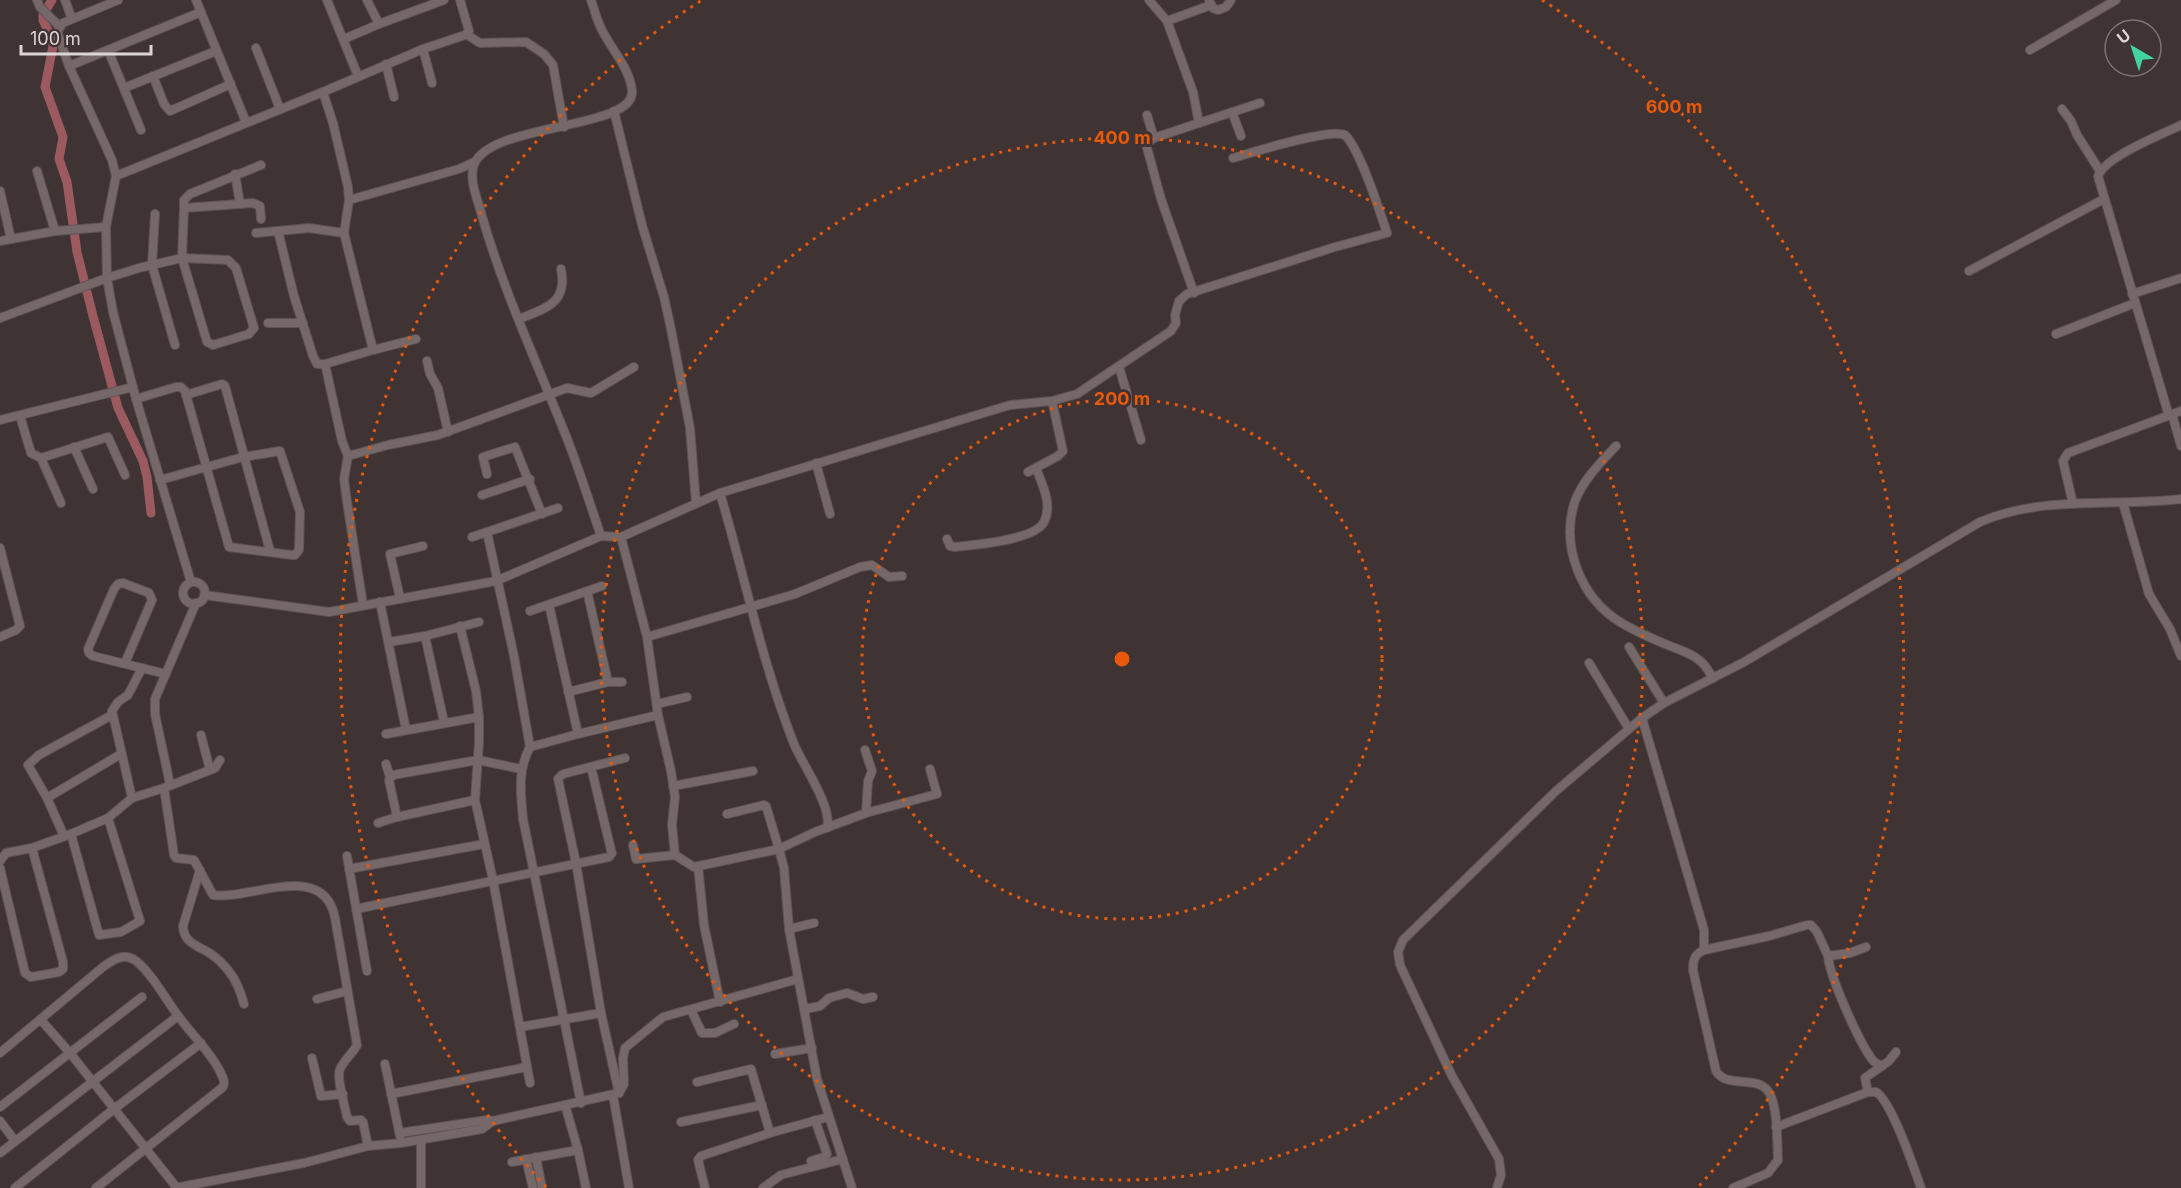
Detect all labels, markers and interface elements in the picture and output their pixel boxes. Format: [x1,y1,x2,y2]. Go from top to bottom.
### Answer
scale bar [21,18,152,56]
north arrow [2103,18,2163,78]
text: U [2113,25,2134,48]
text: 100 m [30,28,81,49]
text: 600 m [1646,96,1702,117]
text: 400 m [1093,127,1151,148]
text: 200 m [1094,388,1150,409]
centre of rings [1112,649,1132,669]

